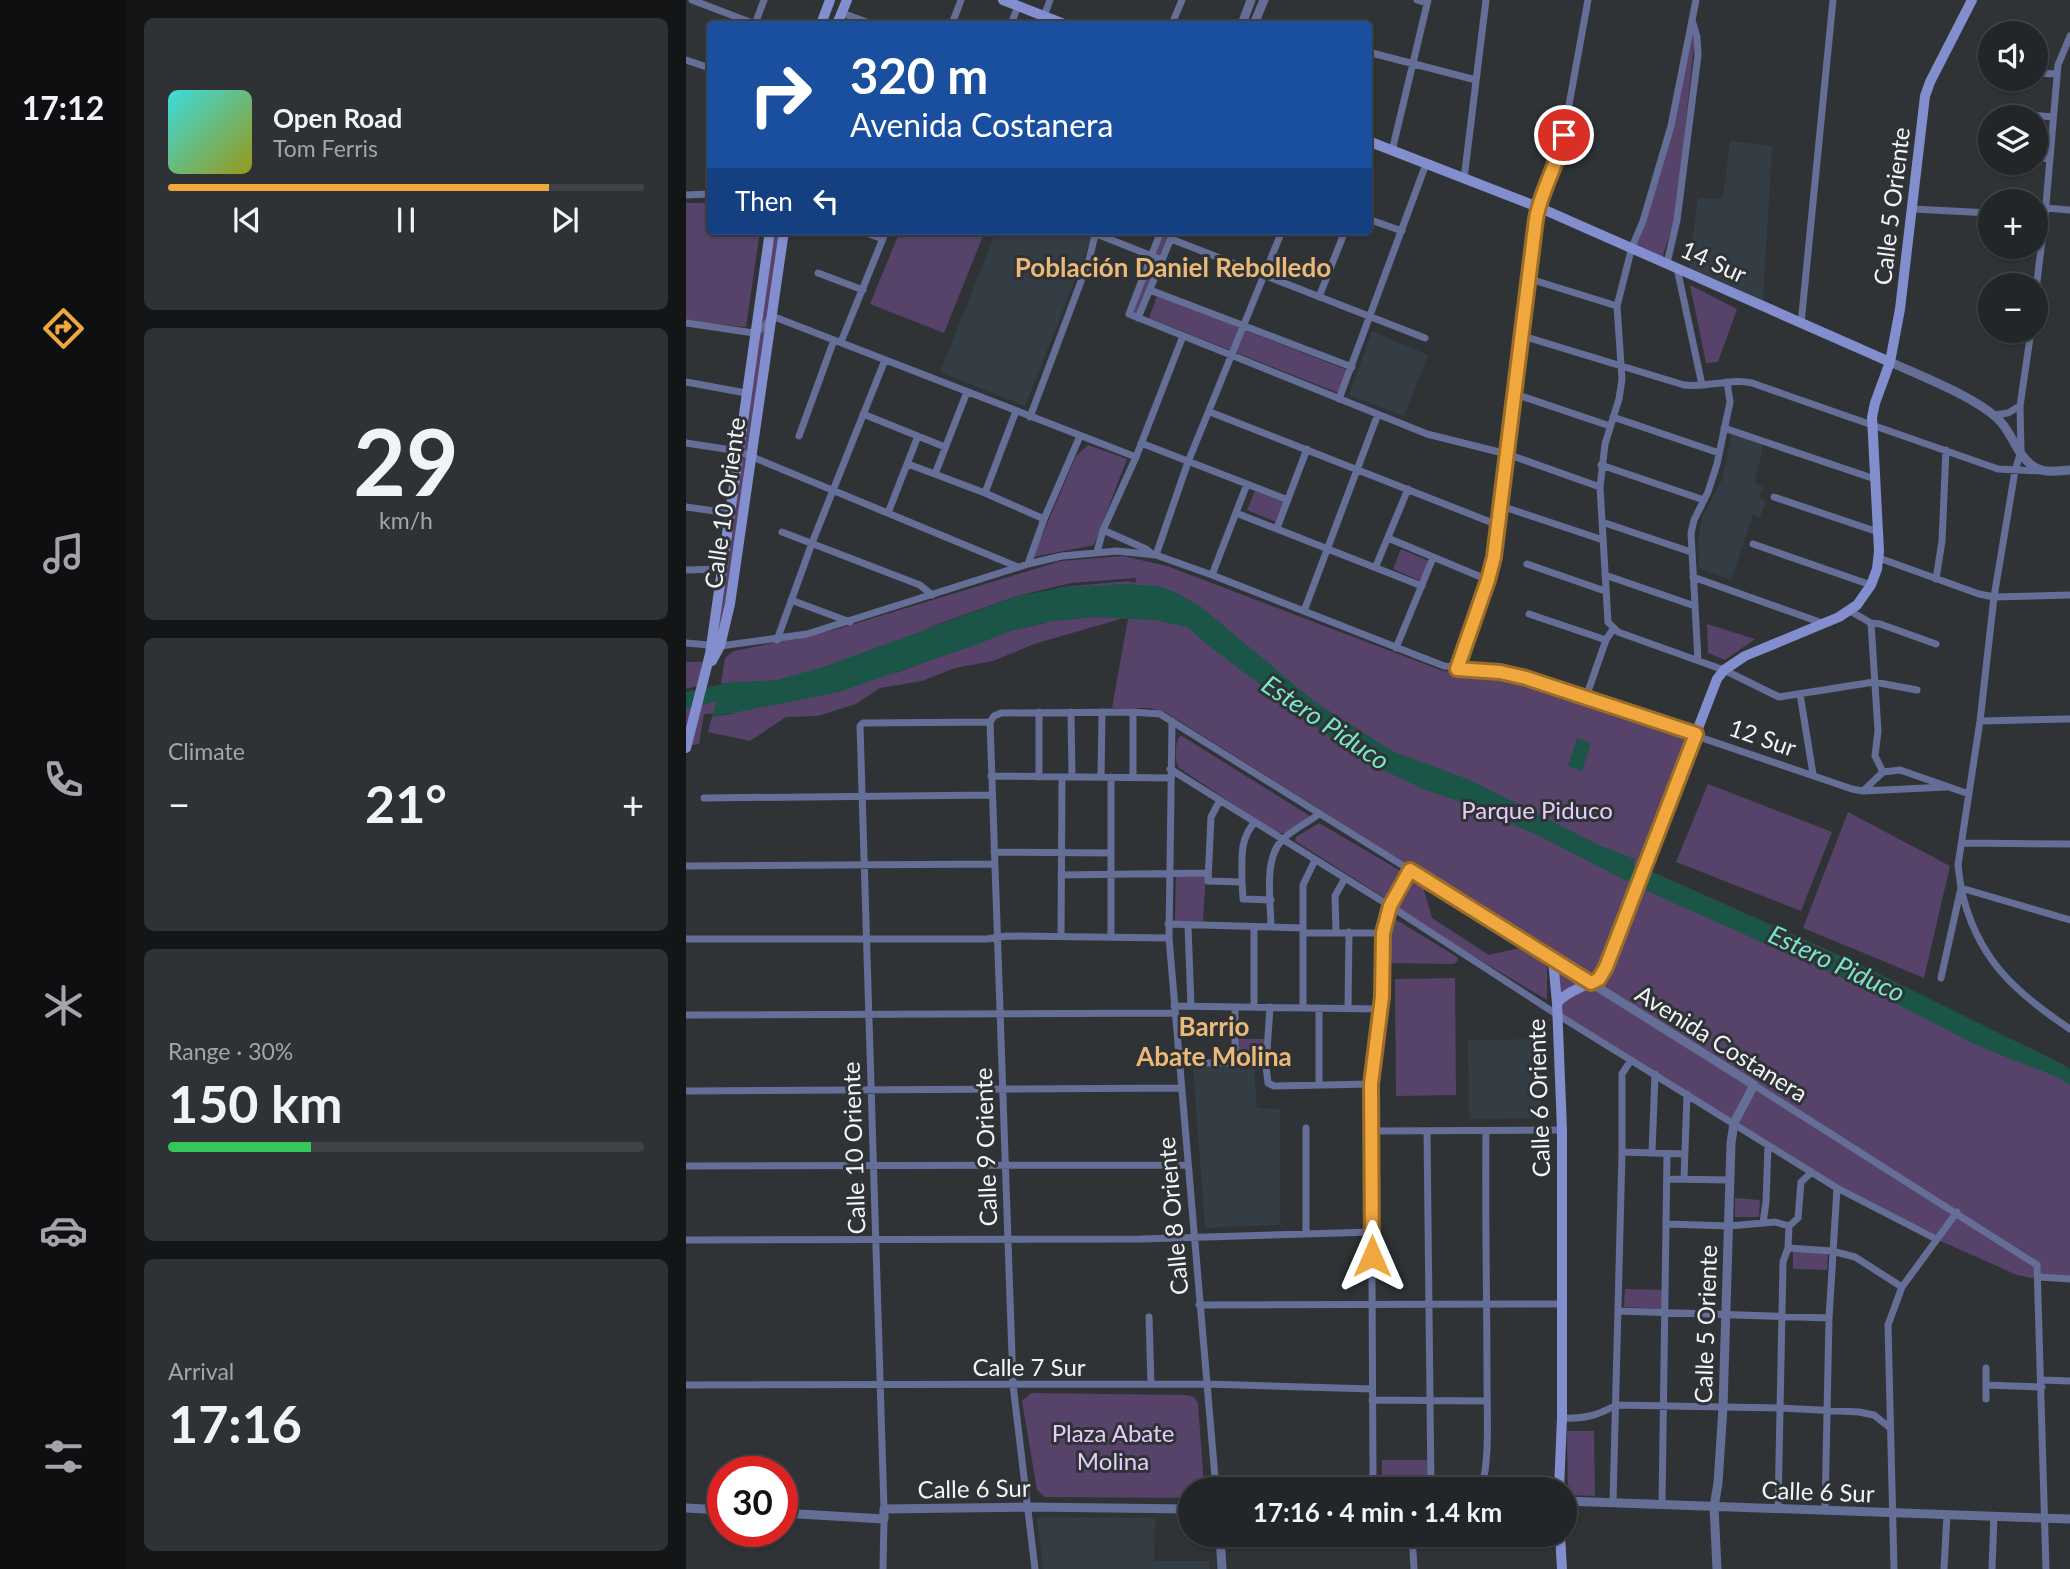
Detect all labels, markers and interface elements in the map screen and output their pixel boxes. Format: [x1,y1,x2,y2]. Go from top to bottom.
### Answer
map controls [1978,21,2048,343]
button: sound [1978,21,2048,91]
text: 320 m [850,46,988,104]
icon: right [735,49,826,140]
text: 17:12 [22,88,104,127]
text: Open Road [273,102,402,134]
text: Avenida Costanera [850,105,1113,144]
pin [1534,105,1594,165]
button: layers [1978,105,2048,175]
icon: arrive [1545,116,1583,154]
street label: Calle 5 Oriente [1867,125,1915,287]
text: Tom Ferris [273,134,378,162]
icon: left [807,182,845,220]
text: Then [735,185,793,217]
button: + [1978,189,2048,259]
icon: previous [228,201,266,239]
icon: pause [387,201,425,239]
icon: next [546,201,584,239]
street label: 14 Sur [1677,234,1752,288]
district label: Población Daniel Rebolledo [1015,251,1331,283]
button: − [1978,273,2048,343]
icon: directions [39,304,88,353]
text: 29 [353,406,459,515]
street label: Calle 10 Oriente [698,415,750,591]
text: km/h [379,506,433,534]
icon: music [39,529,88,578]
water label: Estero Piduco [1256,668,1396,776]
street label: 12 Sur [1726,712,1801,762]
text: Climate [168,737,245,765]
icon: phone [39,755,88,804]
text: 21° [365,772,447,834]
text: − [168,781,190,827]
text: + [622,781,644,827]
park label: Parque Piduco [1461,795,1613,824]
water label: Estero Piduco [1764,918,1910,1008]
street label: Avenida Costanera [1631,978,1813,1108]
icon: climate [39,981,88,1030]
district label: Barrio Abate Molina [1135,1010,1292,1072]
street label: Calle 6 Oriente [1521,1018,1555,1178]
text: Range · 30% [168,1037,293,1065]
street label: Calle 10 Oriente [835,1061,871,1235]
street label: Calle 9 Oriente [968,1067,1002,1227]
text: 150 km [168,1072,342,1134]
street label: Calle 8 Oriente [1151,1136,1193,1296]
icon: car [39,1206,88,1255]
position arrow [1335,1219,1409,1293]
street label: Calle 5 Oriente [1688,1244,1722,1404]
street label: Calle 7 Sur [972,1352,1086,1381]
text: Arrival [168,1357,234,1385]
text: 17:16 [168,1392,302,1454]
park label: Plaza Abate Molina [1052,1418,1174,1475]
icon: filters [39,1432,88,1481]
speed limit sign: 30 [707,1456,798,1547]
street label: Calle 6 Sur [917,1473,1031,1503]
street label: Calle 6 Sur [1761,1475,1875,1507]
text: 17:16 · 4 min · 1.4 km [1253,1496,1502,1528]

